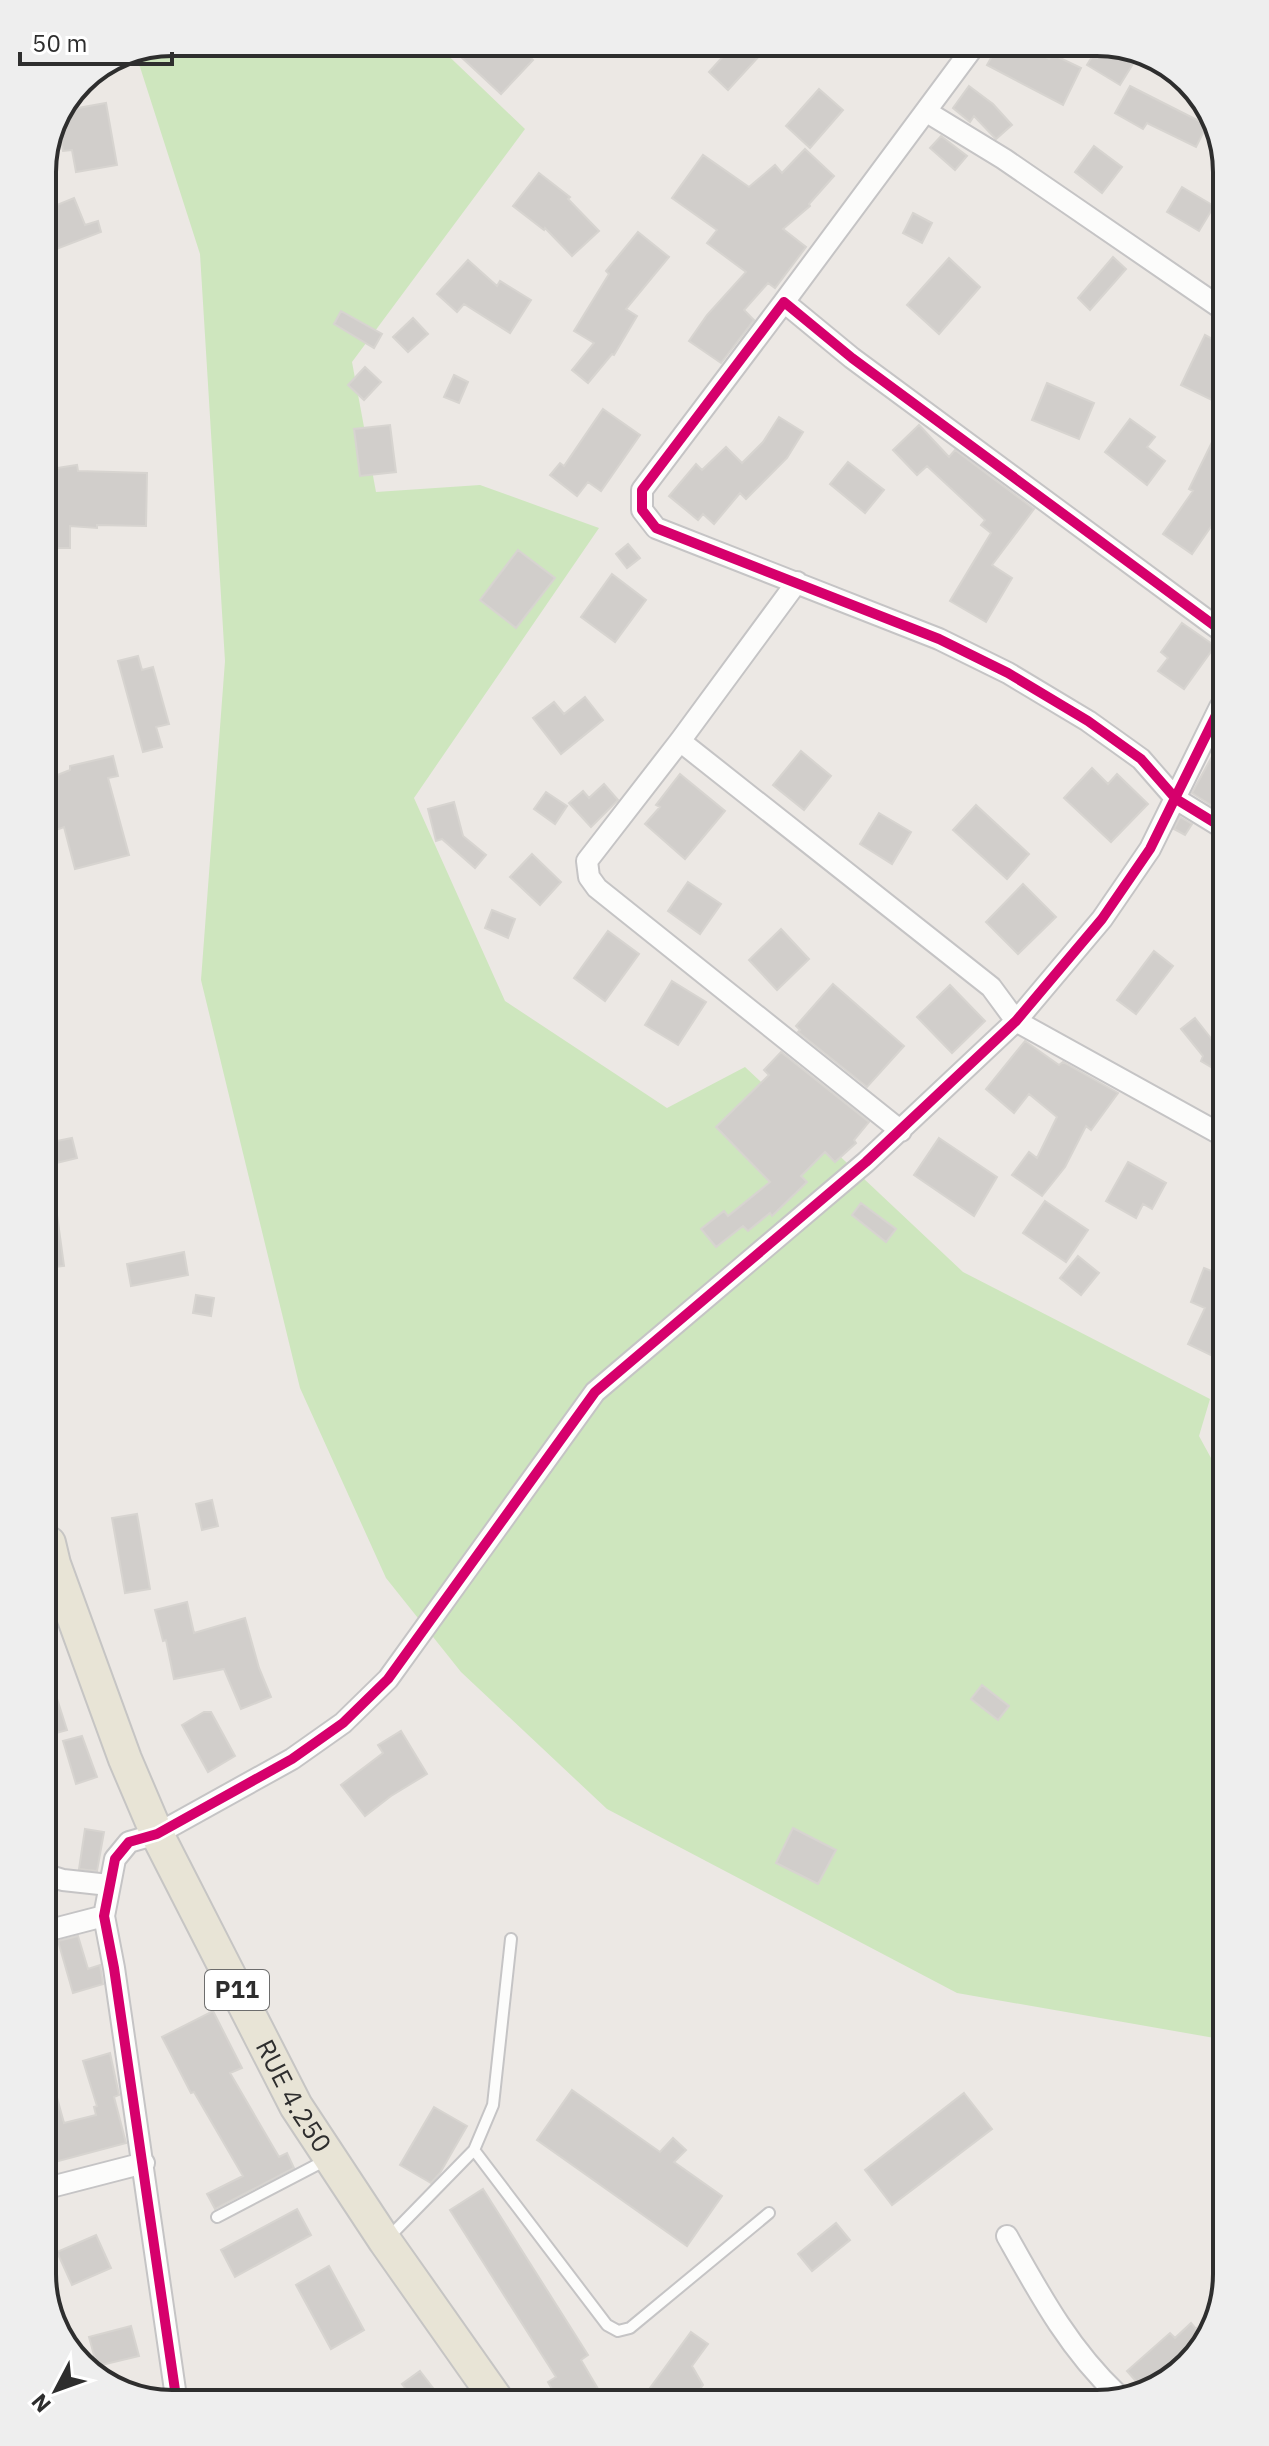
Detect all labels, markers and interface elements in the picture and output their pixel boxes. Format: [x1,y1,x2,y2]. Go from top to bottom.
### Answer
scale bar [20,16,172,66]
text: 50 m [32,27,87,59]
road number: P11 [205,1970,269,2010]
street label: RUE 4.250 [249,2033,340,2158]
north arrow [16,2350,96,2430]
text: N [24,2388,57,2419]

